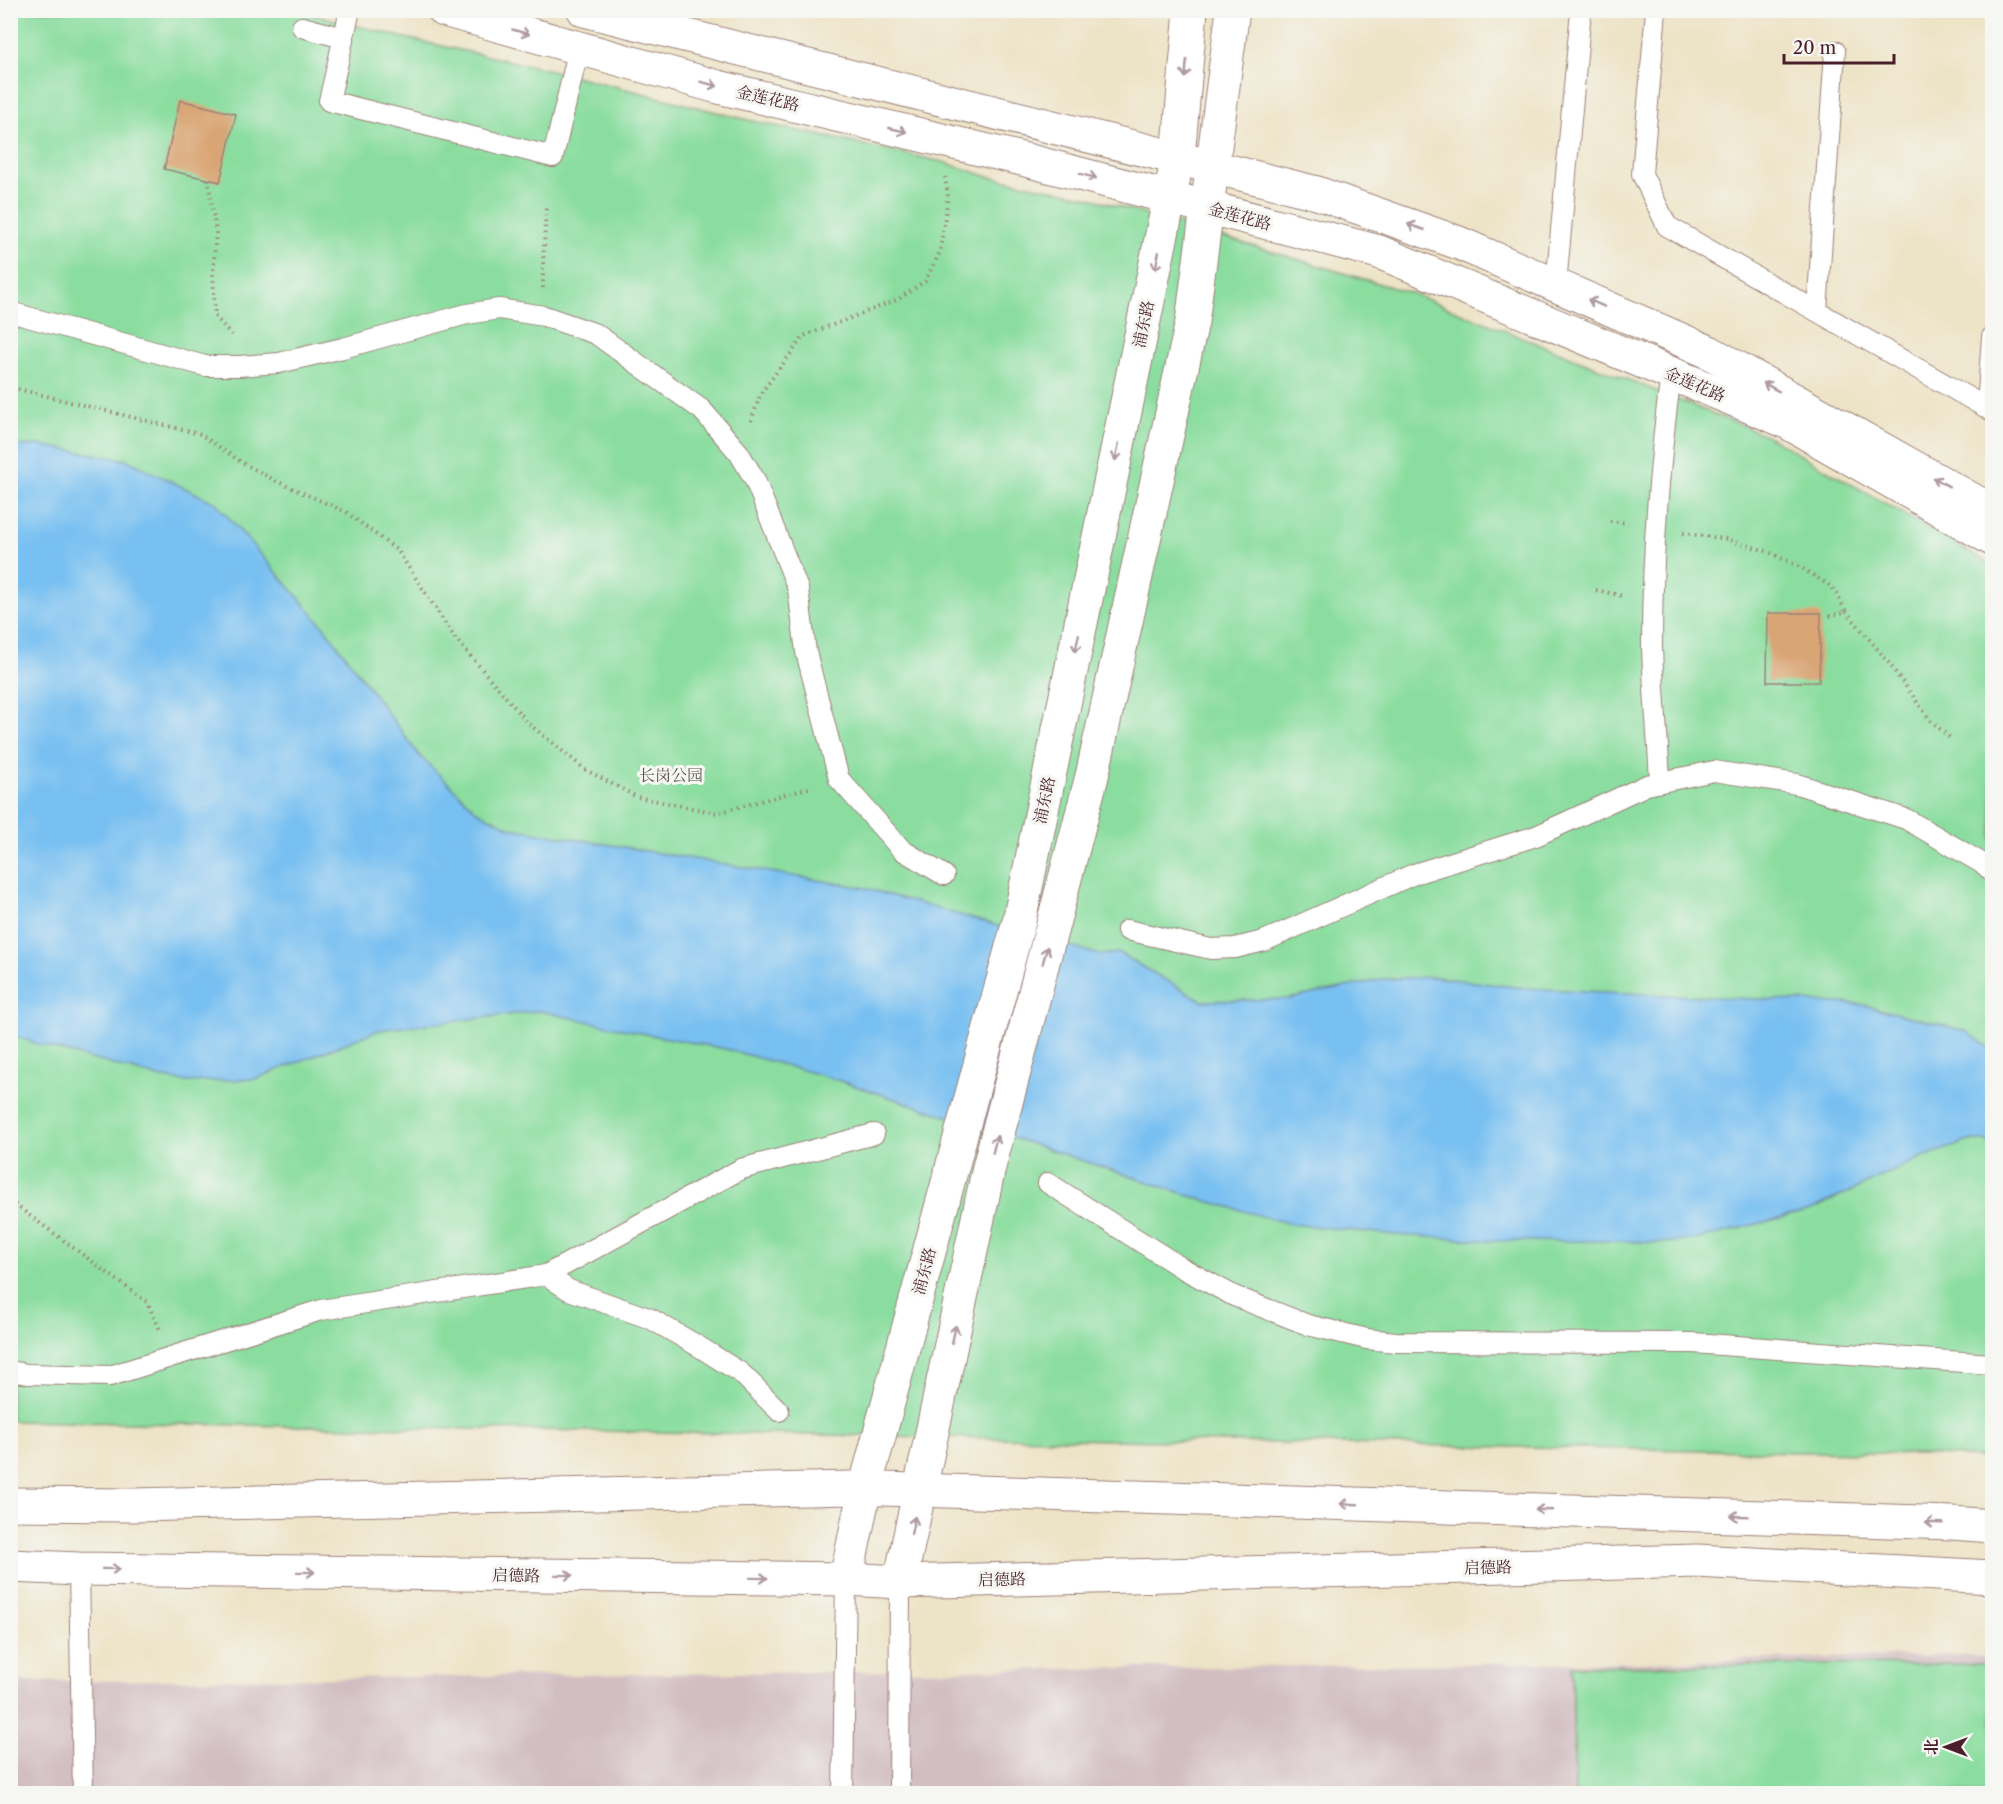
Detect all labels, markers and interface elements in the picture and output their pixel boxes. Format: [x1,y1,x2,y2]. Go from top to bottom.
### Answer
one-way arrow [511,27,530,38]
scale bar [1784,27,1894,65]
text: 20 m [1793,37,1837,59]
one-way arrow [1180,58,1191,78]
one-way arrow [699,79,718,90]
street label: 金莲花路 [735,81,801,115]
one-way arrow [889,124,908,136]
one-way arrow [1078,171,1097,183]
street label: 金莲花路 [1206,198,1274,234]
one-way arrow [1407,221,1426,232]
one-way arrow [1150,251,1162,270]
one-way arrow [1587,296,1605,308]
street label: 浦东路 [1128,298,1158,350]
street label: 金莲花路 [1662,362,1728,406]
one-way arrow [1763,381,1780,393]
one-way arrow [1111,442,1122,461]
one-way arrow [1933,476,1951,487]
one-way arrow [1071,633,1082,652]
park label: 长岗公园 [639,765,703,785]
street label: 浦东路 [1029,774,1059,826]
one-way arrow [1040,946,1051,965]
one-way arrow [990,1135,1002,1154]
street label: 浦东路 [908,1245,940,1297]
one-way arrow [948,1325,960,1344]
one-way arrow [1340,1498,1360,1509]
one-way arrow [1535,1504,1555,1516]
one-way arrow [1730,1511,1750,1522]
one-way arrow [907,1516,919,1535]
one-way arrow [1925,1517,1945,1528]
street label: 启德路 [1464,1557,1512,1577]
one-way arrow [100,1564,120,1575]
street label: 启德路 [492,1565,540,1585]
one-way arrow [295,1566,315,1578]
one-way arrow [553,1569,573,1581]
street label: 启德路 [978,1569,1026,1589]
one-way arrow [748,1572,768,1584]
north arrow [1916,1717,1976,1777]
text: 北 [1921,1739,1941,1755]

